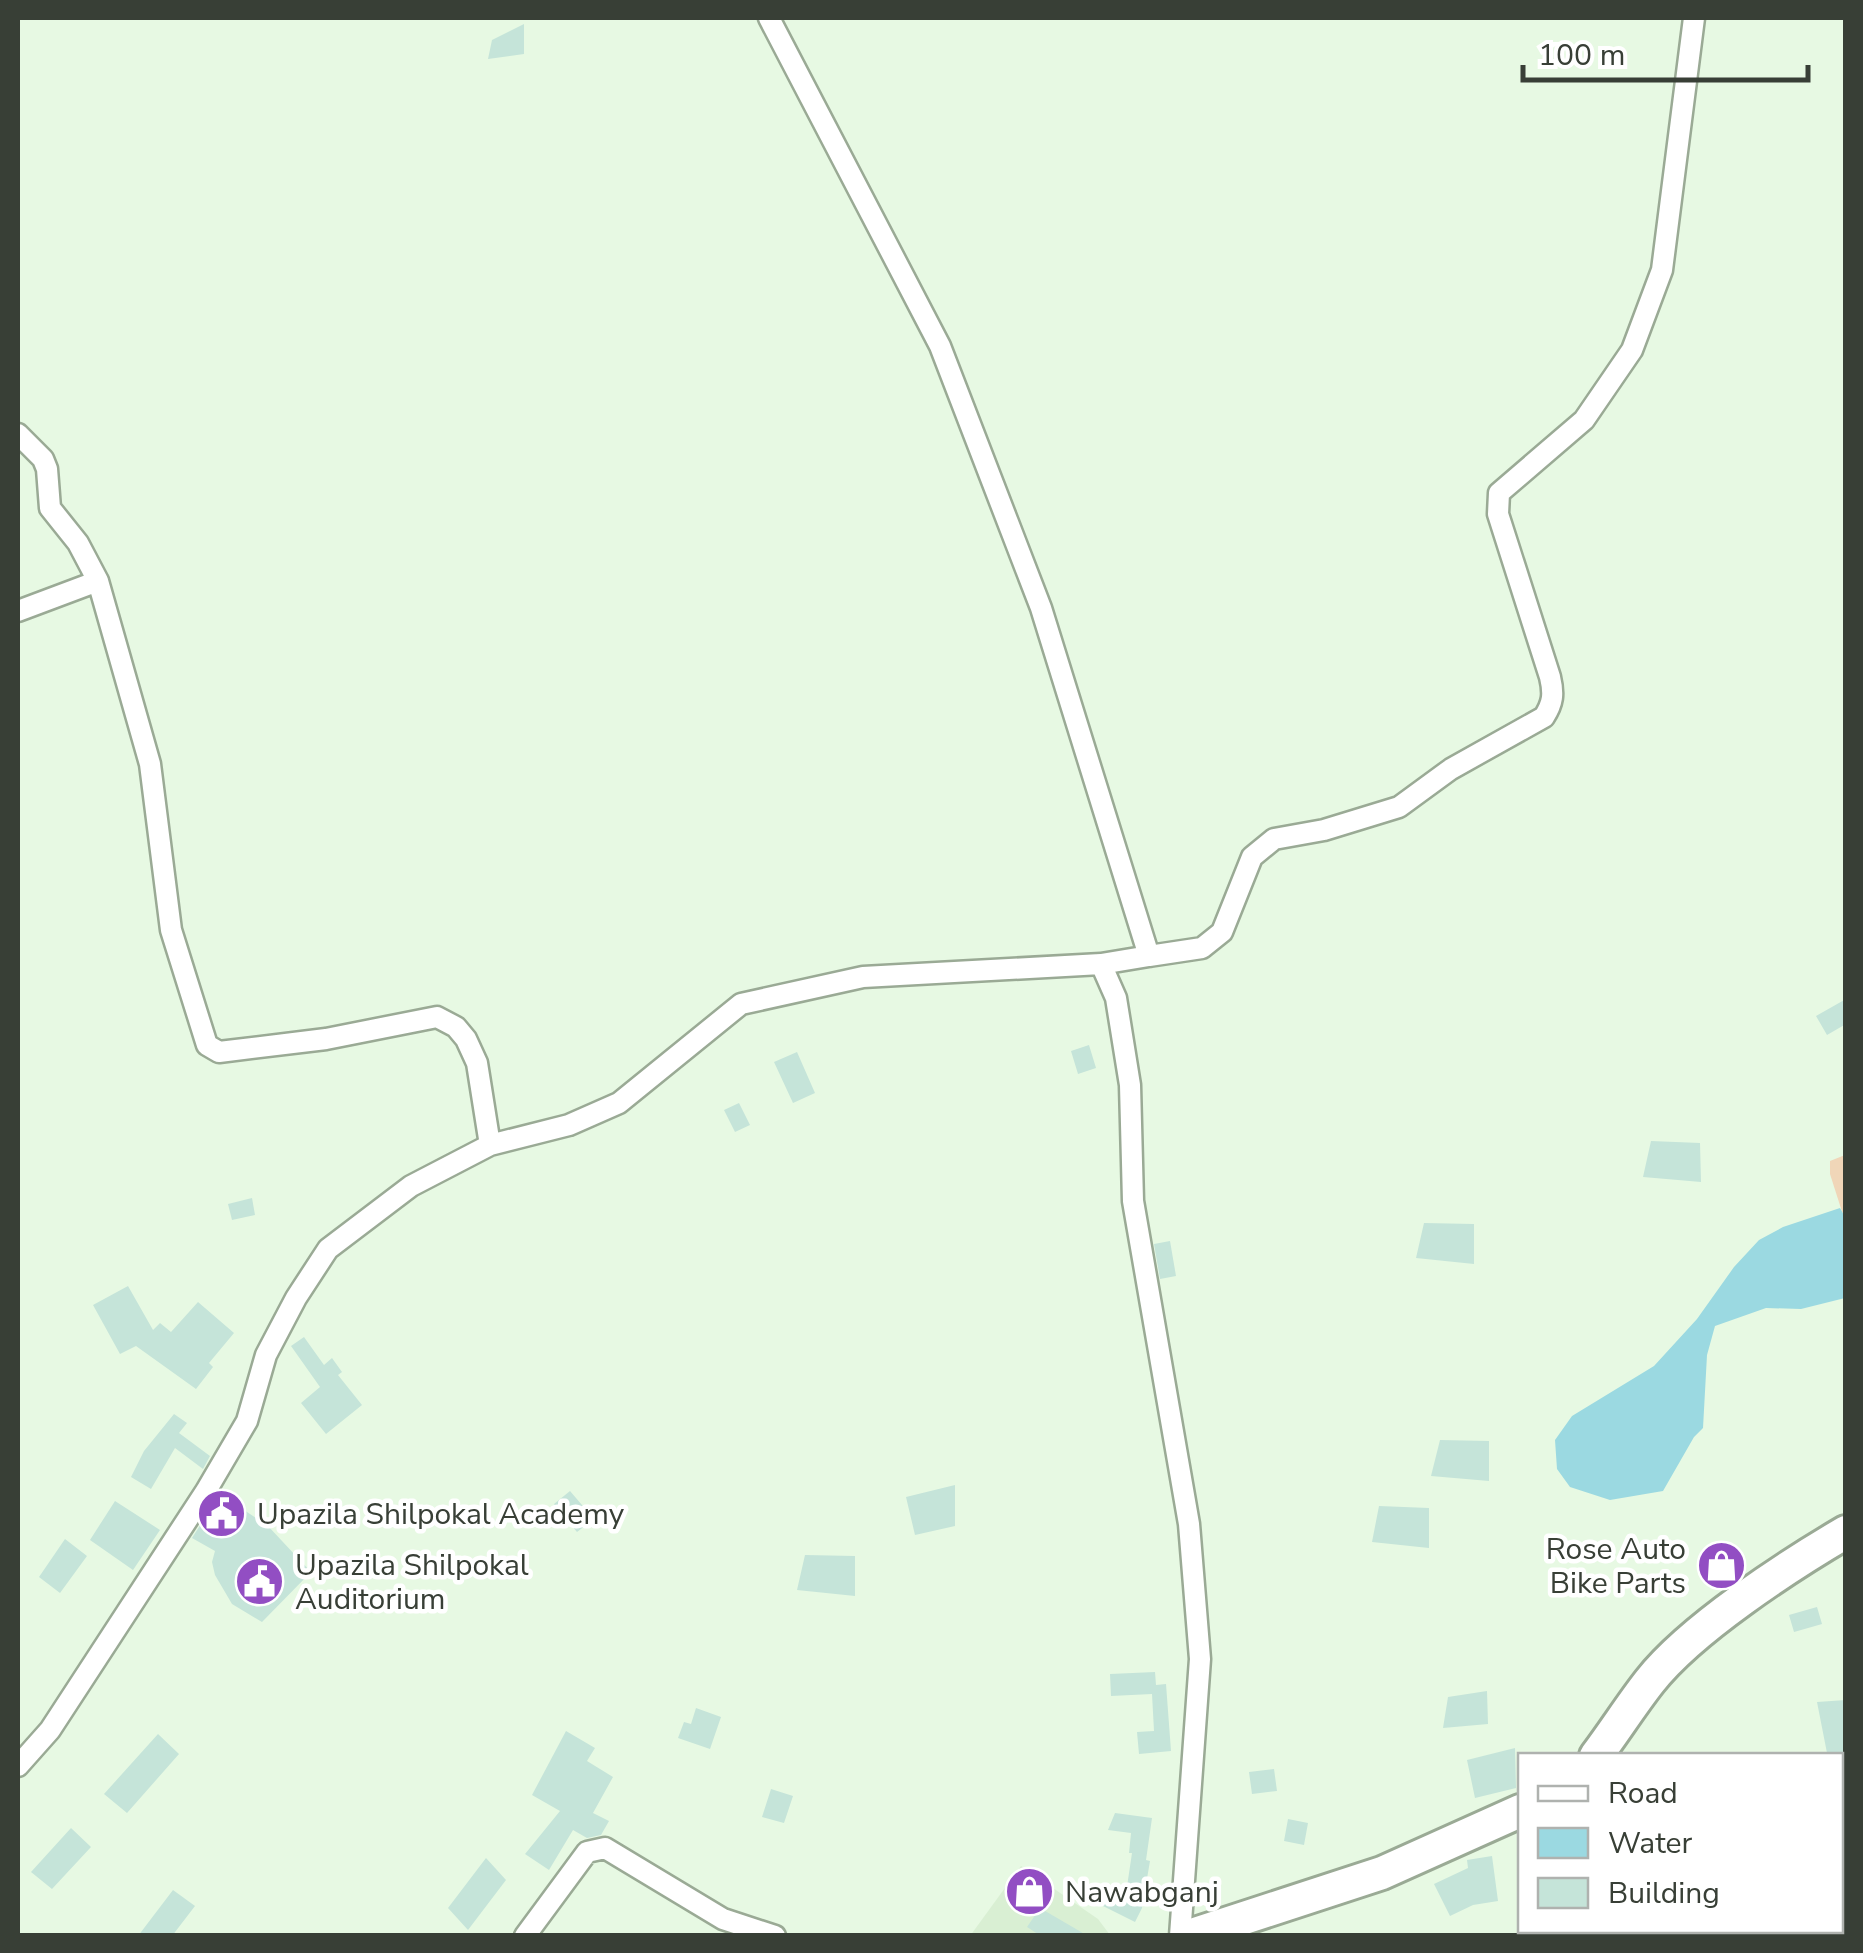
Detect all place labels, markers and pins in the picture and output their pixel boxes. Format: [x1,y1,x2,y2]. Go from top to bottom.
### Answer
public building icon: Upazila Shilpokal Academy [196,1488,248,1540]
place label: Upazila Shilpokal Academy [257,1494,625,1535]
place label: Rose Auto Bike Parts [1546,1529,1686,1604]
shop icon: Rose Auto Bike Parts [1695,1540,1747,1592]
place label: Upazila Shilpokal Auditorium [295,1545,529,1620]
public building icon: Upazila Shilpokal Auditorium [234,1556,286,1608]
shop icon: Nawabganj [1004,1866,1056,1918]
place label: Nawabganj [1065,1872,1219,1913]

